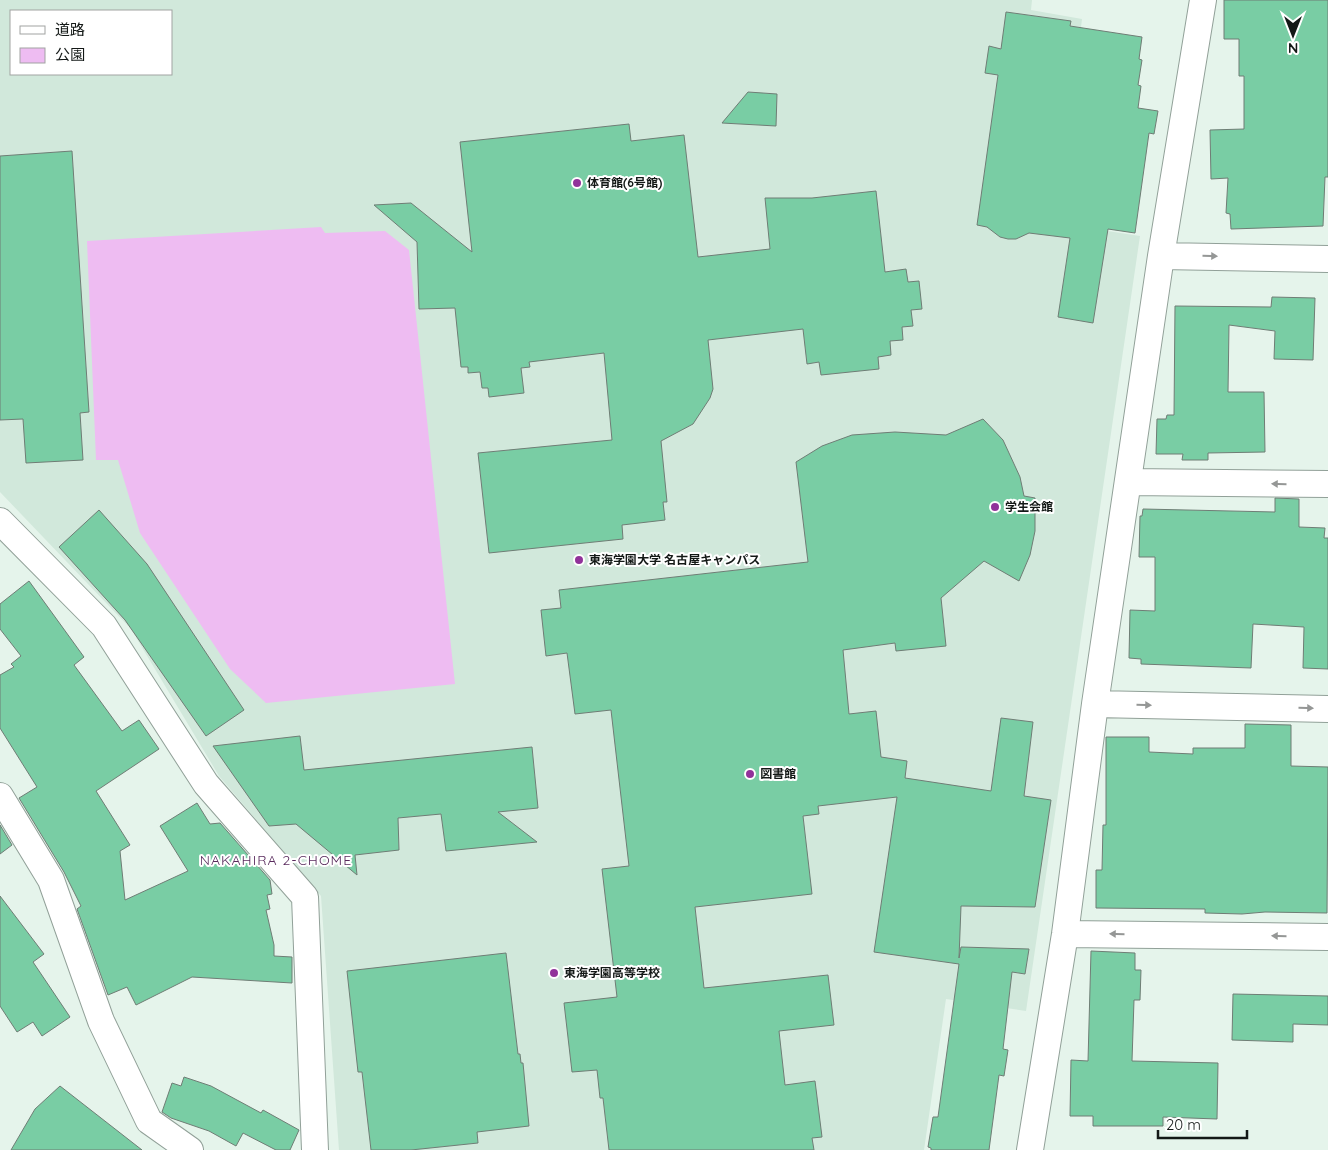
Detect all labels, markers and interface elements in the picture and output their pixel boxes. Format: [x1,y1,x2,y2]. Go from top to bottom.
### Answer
legend [10,10,172,75]
north arrow [1268,10,1318,60]
text: 道路 [55,20,85,39]
text: N [1288,39,1298,57]
text: 公園 [55,45,85,64]
place label: 体育館(6号館) [587,175,662,190]
marker: 体育館(6号館) [571,177,583,189]
one-way arrow [1202,253,1218,261]
one-way arrow [1271,480,1287,488]
place label: 学生会館 [1005,499,1053,514]
marker: 学生会館 [989,501,1001,513]
place label: 東海学園大学 名古屋キャンパス [589,552,760,567]
marker: 東海学園大学 名古屋キャンパス [573,554,585,566]
one-way arrow [1136,701,1152,709]
one-way arrow [1299,704,1315,712]
place label: 図書館 [760,766,796,781]
marker: 図書館 [744,768,756,780]
district label: NAKAHIRA 2-CHOME [200,851,352,869]
one-way arrow [1109,930,1125,938]
one-way arrow [1271,932,1287,940]
place label: 東海学園高等学校 [564,965,660,980]
marker: 東海学園高等学校 [548,967,560,979]
scale bar [1158,1108,1247,1140]
text: 20 m [1166,1115,1201,1134]

